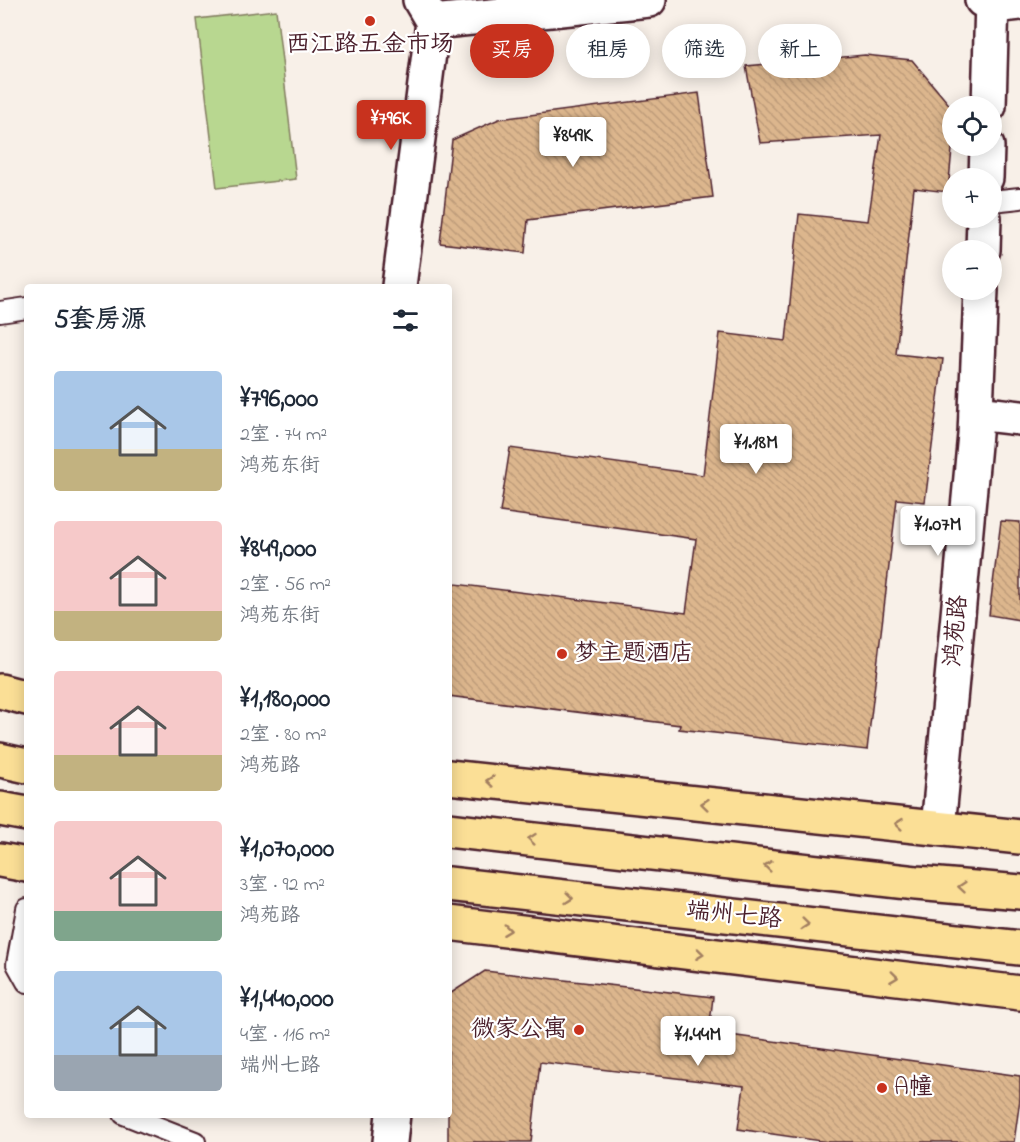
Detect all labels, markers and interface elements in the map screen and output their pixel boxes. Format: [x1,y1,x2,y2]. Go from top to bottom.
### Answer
marker: 西江路五金市场 [363,14,377,28]
chip: 买房 [470,24,554,78]
chip: 租房 [566,24,650,78]
chip: 筛选 [662,24,746,78]
chip: 新上 [758,24,842,78]
place label: 西江路五金市场 [286,28,454,63]
map controls [942,96,1002,300]
button: locate [942,96,1002,156]
pin: ¥796K [349,100,433,151]
text: ¥796K [371,105,411,134]
pin: ¥849K [531,117,615,168]
text: ¥849K [553,122,593,151]
button: + [942,168,1002,228]
button: − [942,240,1002,300]
text: 5套房源 [54,302,147,340]
icon: filters [389,304,422,337]
text: ¥796,000 [240,381,318,419]
icon: home [102,395,174,467]
text: 2室 · 74 m² [240,421,327,450]
pin: ¥1.18M [707,424,805,475]
text: ¥1.18M [734,429,778,458]
text: 鸿苑东街 [240,452,320,481]
pin: ¥1.07M [889,506,987,557]
text: ¥1.07M [914,511,962,540]
text: ¥849,000 [240,531,317,569]
icon: home [102,545,174,617]
text: 2室 · 56 m² [240,571,331,600]
street label: 鸿苑路 [936,594,978,668]
text: 鸿苑东街 [240,602,320,631]
place label: 梦主题酒店 [574,637,694,672]
marker: 梦主题酒店 [555,647,569,661]
text: ¥1,180,000 [240,681,330,719]
icon: home [102,695,174,767]
text: 2室 · 80 m² [240,721,327,750]
text: 鸿苑路 [240,752,300,781]
one-way arrow [486,775,495,788]
one-way arrow [701,798,710,810]
one-way arrow [895,818,904,831]
text: ¥1,070,000 [240,831,334,869]
one-way arrow [528,833,537,846]
icon: home [102,845,174,917]
one-way arrow [763,860,772,873]
text: 3室 · 92 m² [240,871,325,900]
one-way arrow [957,881,966,894]
one-way arrow [565,891,574,903]
street label: 端州七路 [684,894,784,938]
text: 鸿苑路 [240,902,300,931]
one-way arrow [800,917,809,930]
one-way arrow [502,923,511,936]
one-way arrow [696,947,705,959]
one-way arrow [889,971,898,983]
text: ¥1,440,000 [240,981,334,1019]
icon: home [102,995,174,1067]
place label: 微家公寓 [471,1013,567,1048]
pin: ¥1.44M [649,1016,747,1067]
text: 4室 · 116 m² [240,1021,330,1050]
text: ¥1.44M [675,1021,721,1050]
marker: 微家公寓 [572,1023,586,1037]
text: 端州七路 [240,1052,320,1081]
place label: A幢 [894,1071,933,1106]
marker: A幢 [875,1081,889,1095]

